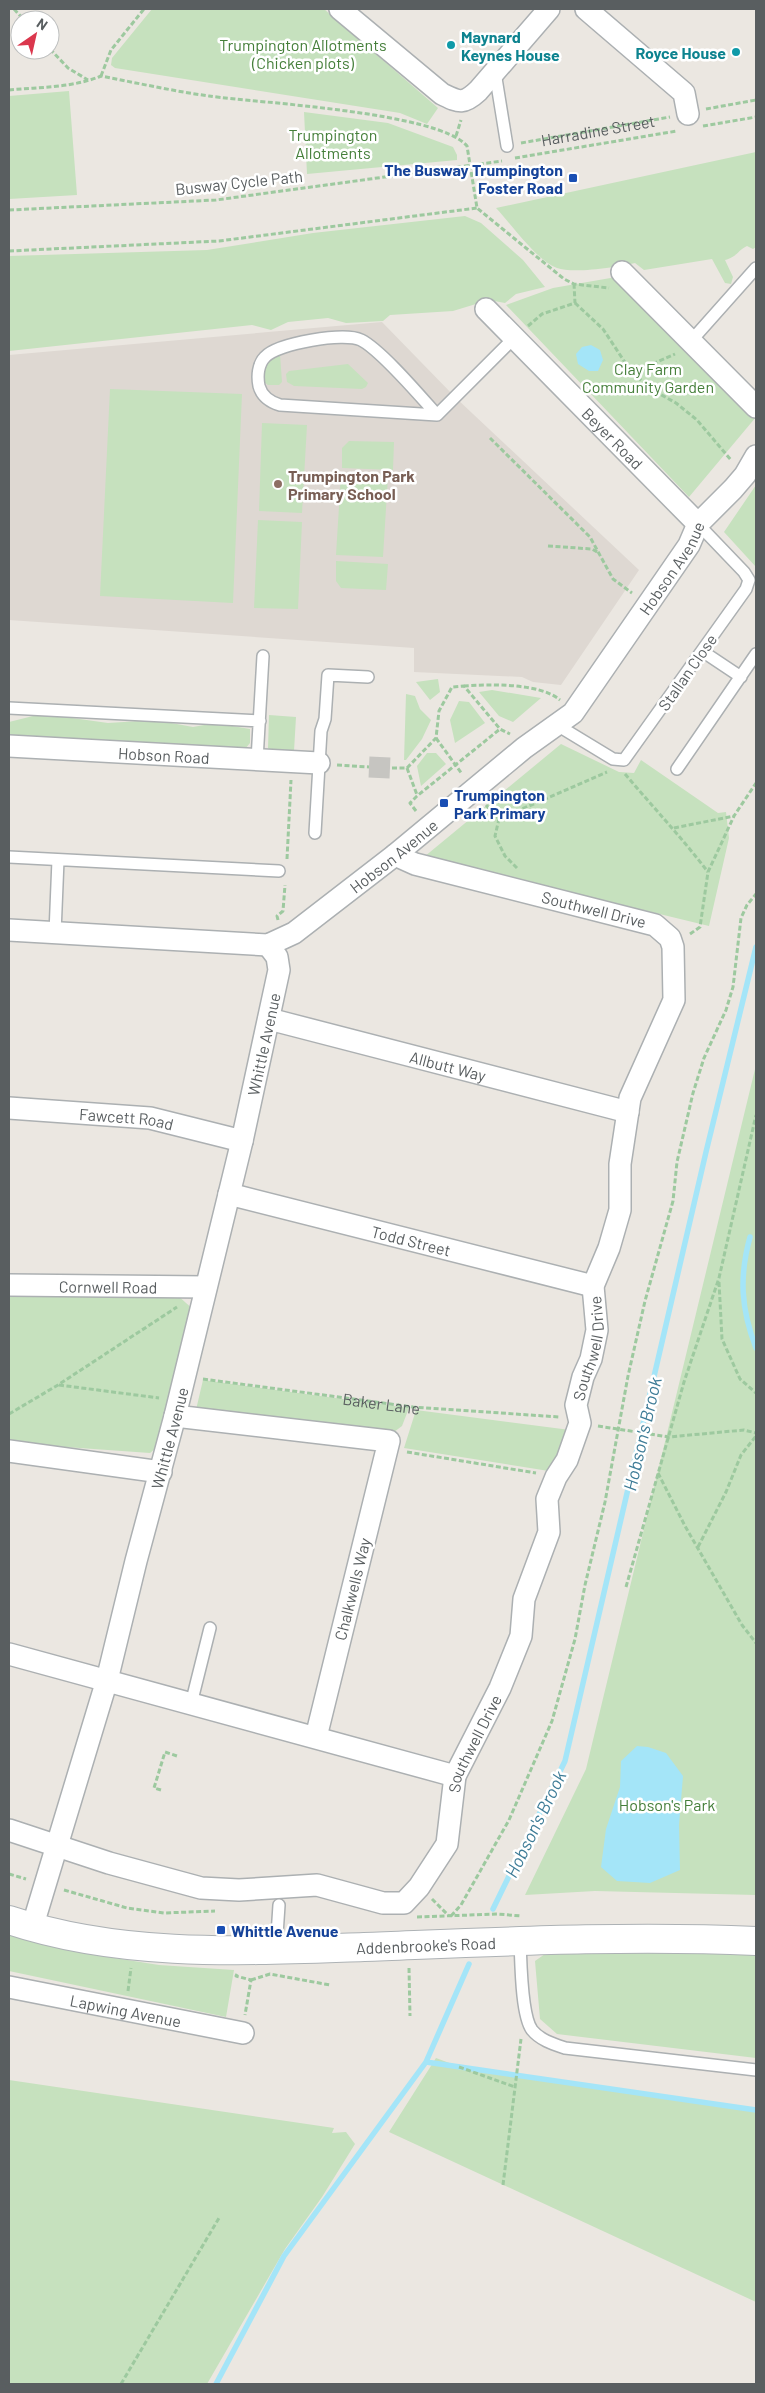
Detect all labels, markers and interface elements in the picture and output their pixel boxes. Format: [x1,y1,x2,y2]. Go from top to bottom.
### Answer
north arrow [10,10,60,60]
text: N [34,14,51,33]
place label: Maynard Keynes House [461,27,560,64]
park label: Trumpington Allotments (Chicken plots) [219,35,387,72]
marker: Maynard Keynes House [445,39,457,51]
place label: Royce House [635,43,726,62]
marker: Royce House [730,46,742,58]
street label: Harradine Street [539,110,656,149]
park label: Trumpington Allotments [289,125,377,162]
place label: The Busway Trumpington Foster Road [384,160,563,197]
street label: Busway Cycle Path [174,166,304,198]
marker: The Busway Trumpington Foster Road [567,172,579,184]
park label: Clay Farm Community Garden [582,359,714,396]
street label: Beyer Road [579,403,647,472]
place label: Trumpington Park Primary School [288,466,415,503]
marker: Trumpington Park Primary School [272,478,284,490]
street label: Hobson Avenue [634,518,708,618]
street label: Stallan Close [654,630,720,714]
street label: Hobson Road [117,742,210,766]
place label: Trumpington Park Primary [454,785,546,822]
marker: Trumpington Park Primary [438,797,450,809]
street label: Hobson Avenue [345,815,441,896]
street label: Southwell Drive [540,887,648,931]
street label: Whittle Avenue [243,991,283,1097]
street label: Allbutt Way [408,1046,489,1085]
street label: Fawcett Road [79,1104,176,1133]
street label: Todd Street [370,1221,453,1259]
street label: Cornwell Road [59,1276,157,1296]
street label: Southwell Drive [568,1295,607,1402]
water label: Hobson's Brook [618,1375,666,1493]
street label: Whittle Avenue [146,1385,191,1491]
street label: Baker Lane [342,1388,421,1417]
street label: Chalkwells Way [330,1535,374,1642]
street label: Southwell Drive [444,1691,505,1793]
water label: Hobson's Brook [500,1767,570,1881]
park label: Hobson's Park [619,1795,715,1814]
place label: Whittle Avenue [231,1921,339,1940]
marker: Whittle Avenue [215,1924,227,1936]
street label: Addenbrooke's Road [356,1932,496,1957]
street label: Lapwing Avenue [69,1990,183,2030]

